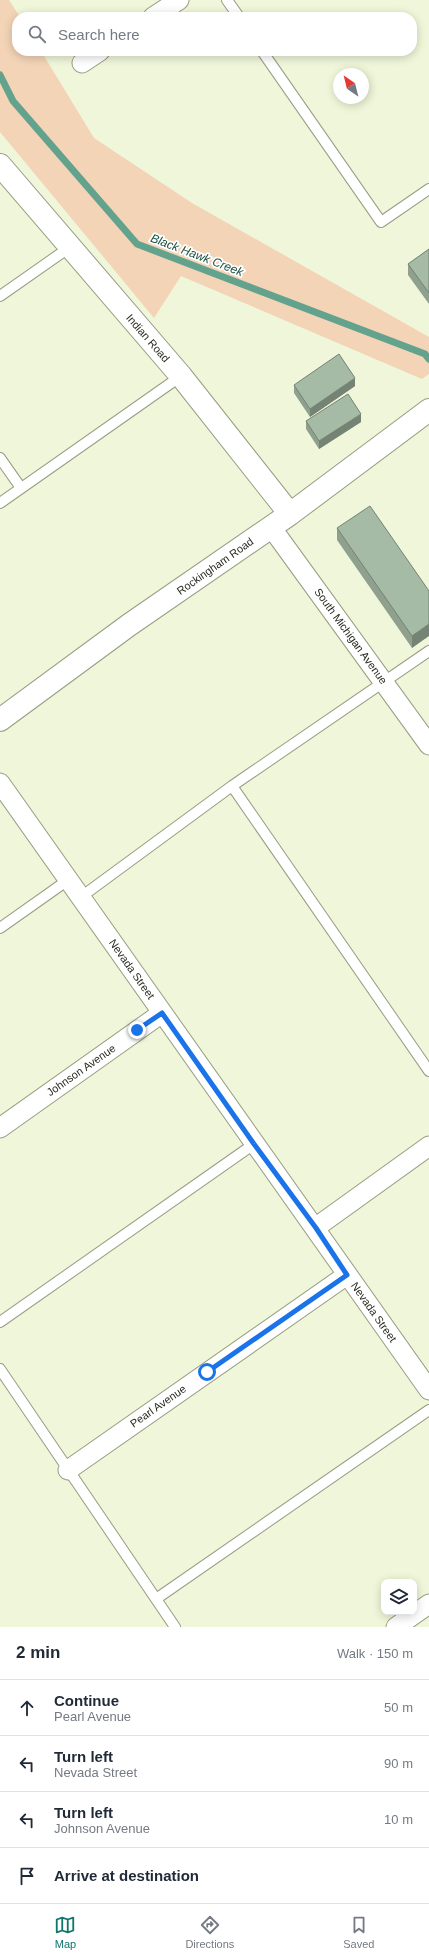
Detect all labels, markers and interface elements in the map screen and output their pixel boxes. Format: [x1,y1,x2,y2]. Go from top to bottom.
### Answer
search box [12,12,417,56]
icon: search [26,23,48,45]
text: Search here [58,26,140,43]
north arrow [333,68,369,104]
water label: Black Hawk Creek [149,231,246,279]
street label: Indian Road [124,312,172,364]
street label: Rockingham Road [174,535,256,597]
street label: South Michigan Avenue [312,586,390,686]
street label: Nevada Street [107,937,157,1001]
route end [128,1021,146,1039]
street label: Johnson Avenue [44,1042,118,1098]
street label: Nevada Street [349,1280,399,1344]
route start [198,1363,216,1381]
street label: Pearl Avenue [128,1382,188,1430]
map controls [381,1579,417,1615]
button: layers [381,1579,417,1615]
text: 2 min [16,1643,60,1662]
text: Walk · 150 m [337,1646,413,1661]
text: Continue [54,1692,119,1709]
icon: ahead [16,1697,38,1719]
text: 50 m [384,1700,413,1715]
text: Pearl Avenue [54,1709,131,1724]
text: Turn left [54,1748,113,1765]
icon: left [16,1753,38,1775]
text: 90 m [384,1756,413,1771]
text: Nevada Street [54,1765,137,1780]
text: Turn left [54,1804,113,1821]
icon: left [16,1809,38,1831]
text: 10 m [384,1812,413,1827]
text: Johnson Avenue [54,1821,150,1836]
icon: arrive [16,1865,38,1887]
text: Arrive at destination [54,1867,199,1884]
tab: Map [54,1914,76,1950]
tab: Directions [185,1914,234,1950]
tab: Saved [343,1914,374,1950]

